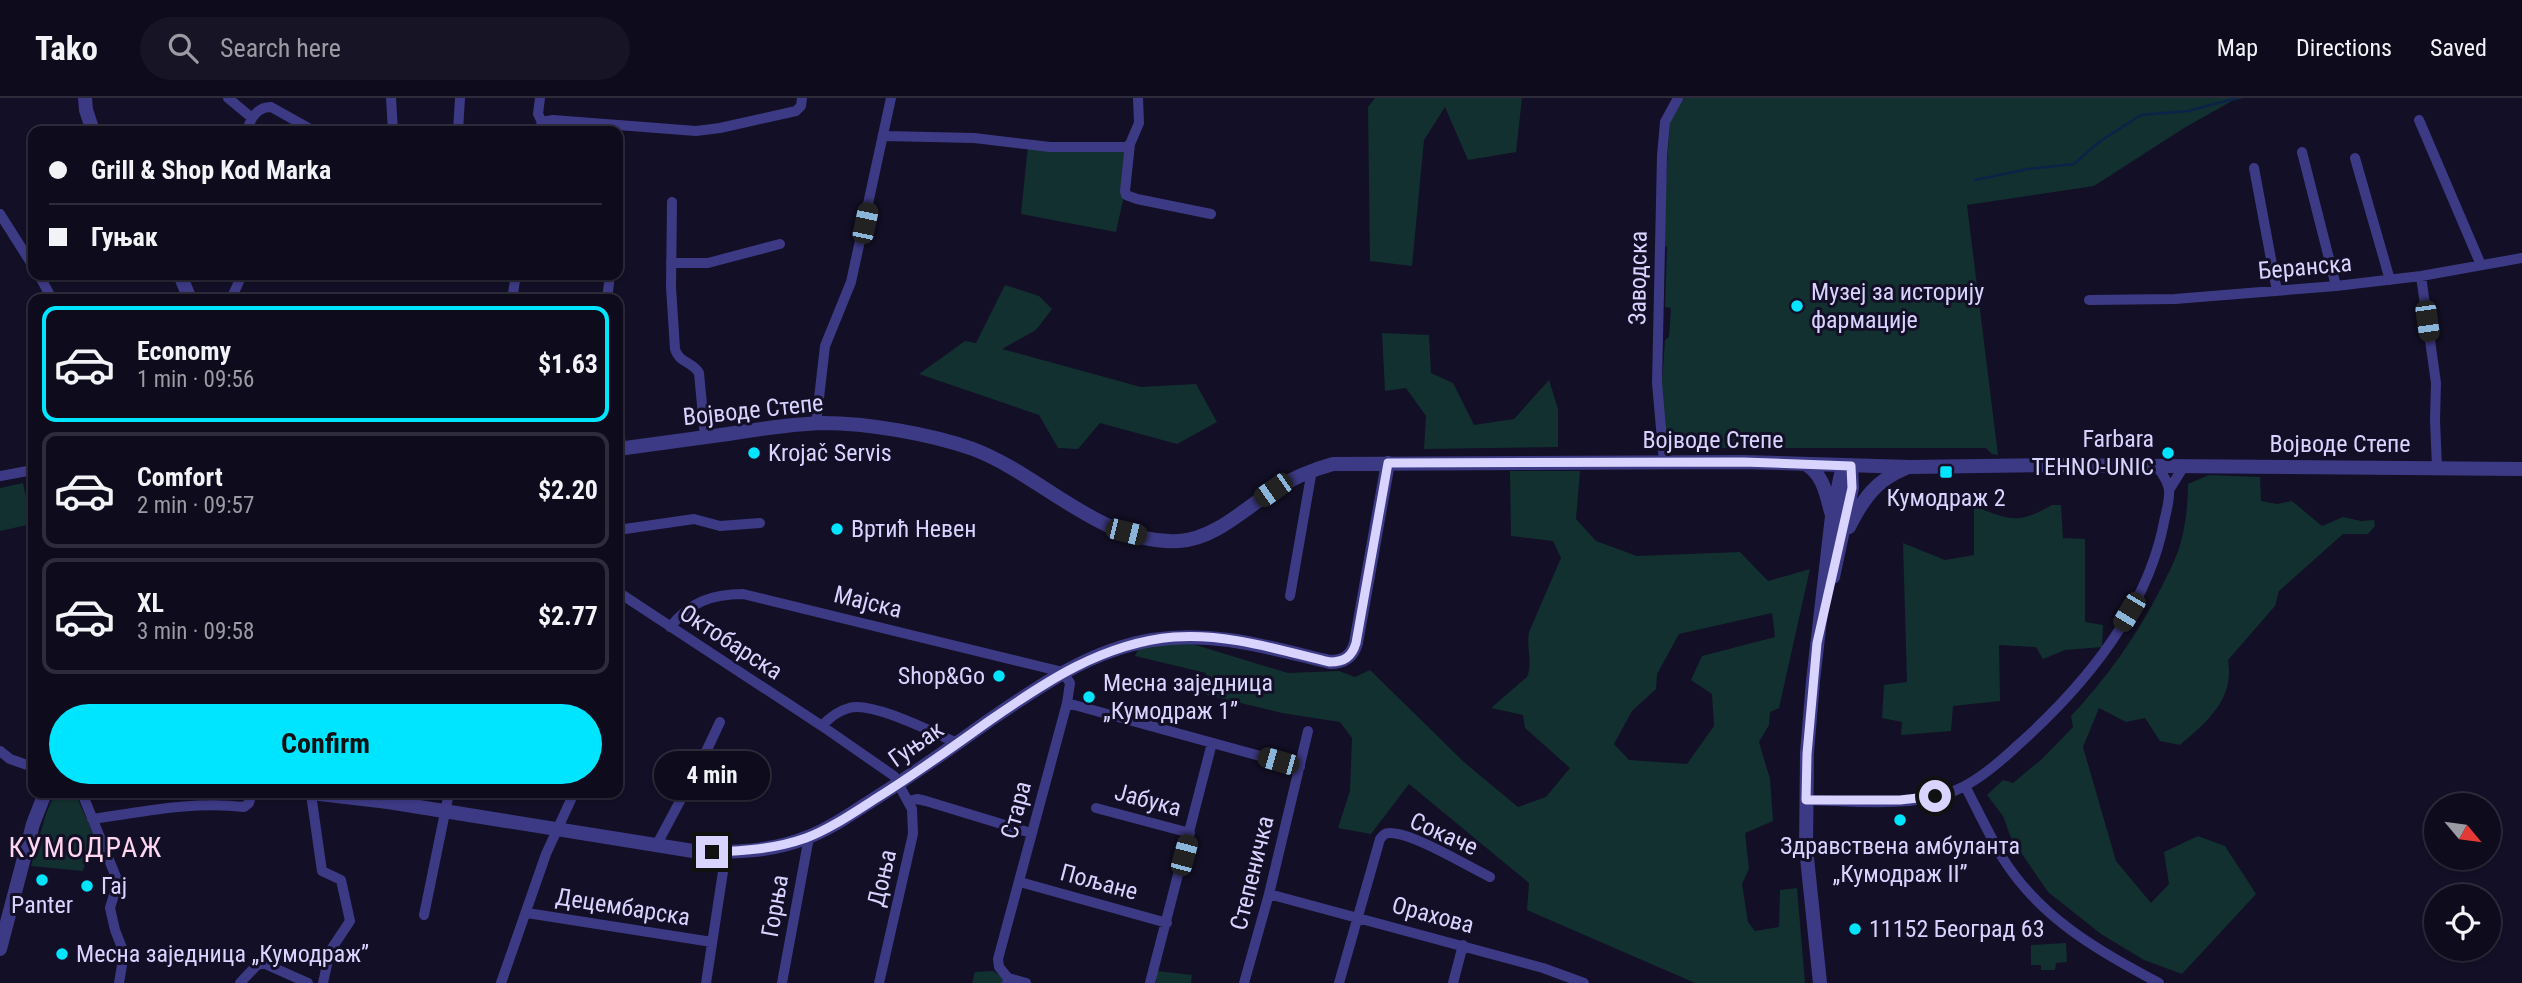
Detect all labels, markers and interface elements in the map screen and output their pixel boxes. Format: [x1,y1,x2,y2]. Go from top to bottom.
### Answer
search box [140,17,630,80]
text: Tako [35,29,98,68]
icon: search [164,29,202,67]
text: Search here [220,33,341,63]
text: Map [2217,34,2258,62]
text: Directions [2296,34,2392,62]
text: Saved [2430,34,2487,62]
text: Grill & Shop Kod Marka [91,155,331,185]
car [851,200,880,246]
text: Гуњак [91,222,158,252]
street label: Заводска [1623,231,1653,325]
street label: Беранска [2257,249,2353,285]
place label: Музеј за историју фармације [1811,278,1984,334]
marker: Музеј за историју фармације [1789,298,1805,314]
car [2414,299,2441,343]
icon: car [53,333,116,396]
text: Economy [137,336,231,366]
text: $1.63 [538,349,598,379]
text: 1 min · 09:56 [137,366,254,393]
street label: Војводе Степе [681,389,825,431]
place label: Farbara TEHNO-UNIC [2031,425,2154,481]
street label: Војводе Степе [1642,426,1784,454]
street label: Војводе Степе [2269,430,2411,458]
place label: Krojač Servis [768,439,892,467]
marker: Krojač Servis [746,445,762,461]
marker: Farbara TEHNO-UNIC [2160,445,2176,461]
icon: car [53,459,116,522]
text: Comfort [137,462,223,492]
marker: Кумодраж 2 [1938,464,1954,480]
car [1250,469,1297,511]
text: $2.20 [538,475,598,505]
place label: Кумодраж 2 [1886,484,2006,512]
text: 2 min · 09:57 [137,492,254,519]
place label: Вртић Невен [851,515,977,543]
car [1104,517,1149,547]
marker: Вртић Невен [829,521,845,537]
street label: Мајска [831,580,905,624]
icon: car [53,585,116,648]
text: XL [137,588,164,618]
car [2110,589,2149,635]
street label: Октобарска [674,598,788,686]
text: $2.77 [538,601,598,631]
text: 3 min · 09:58 [137,618,254,645]
place label: Shop&Go [898,662,985,690]
marker: Shop&Go [991,668,1007,684]
place label: Месна заједница „Кумодраж 1” [1103,669,1273,725]
marker: Месна заједница „Кумодраж 1” [1081,689,1097,705]
button: Confirm [49,704,602,784]
street label: Гуњак [883,715,949,773]
car [1255,745,1302,777]
callout: 4 min [654,750,770,800]
text: 4 min [686,762,738,789]
street label: Стара [995,778,1037,842]
street label: Јабука [1112,778,1184,822]
route start [1919,780,1951,812]
north arrow [2424,793,2501,870]
map controls [2424,793,2501,961]
street label: Сокаче [1406,807,1482,861]
marker: Здравствена амбуланта „Кумодраж II” [1892,812,1908,828]
street label: Степеничка [1224,813,1280,933]
district label: КУМОДРАЖ [9,831,163,864]
car [1169,832,1200,878]
place label: Здравствена амбуланта „Кумодраж II” [1780,832,2020,888]
route end [696,836,728,868]
street label: Доња [862,847,902,909]
street label: Пољане [1057,858,1141,906]
marker: Panter [34,872,50,888]
place label: Гај [101,872,127,900]
street label: Горња [756,873,794,939]
marker: Гај [79,878,95,894]
street label: Децембарска [554,883,692,931]
button: locate [2424,884,2501,961]
place label: Panter [11,891,73,919]
street label: Орахова [1389,891,1477,939]
place label: 11152 Београд 63 [1869,915,2045,943]
marker: 11152 Београд 63 [1847,921,1863,937]
place label: Месна заједница „Кумодраж” [76,940,369,968]
marker: Месна заједница „Кумодраж” [54,946,70,962]

